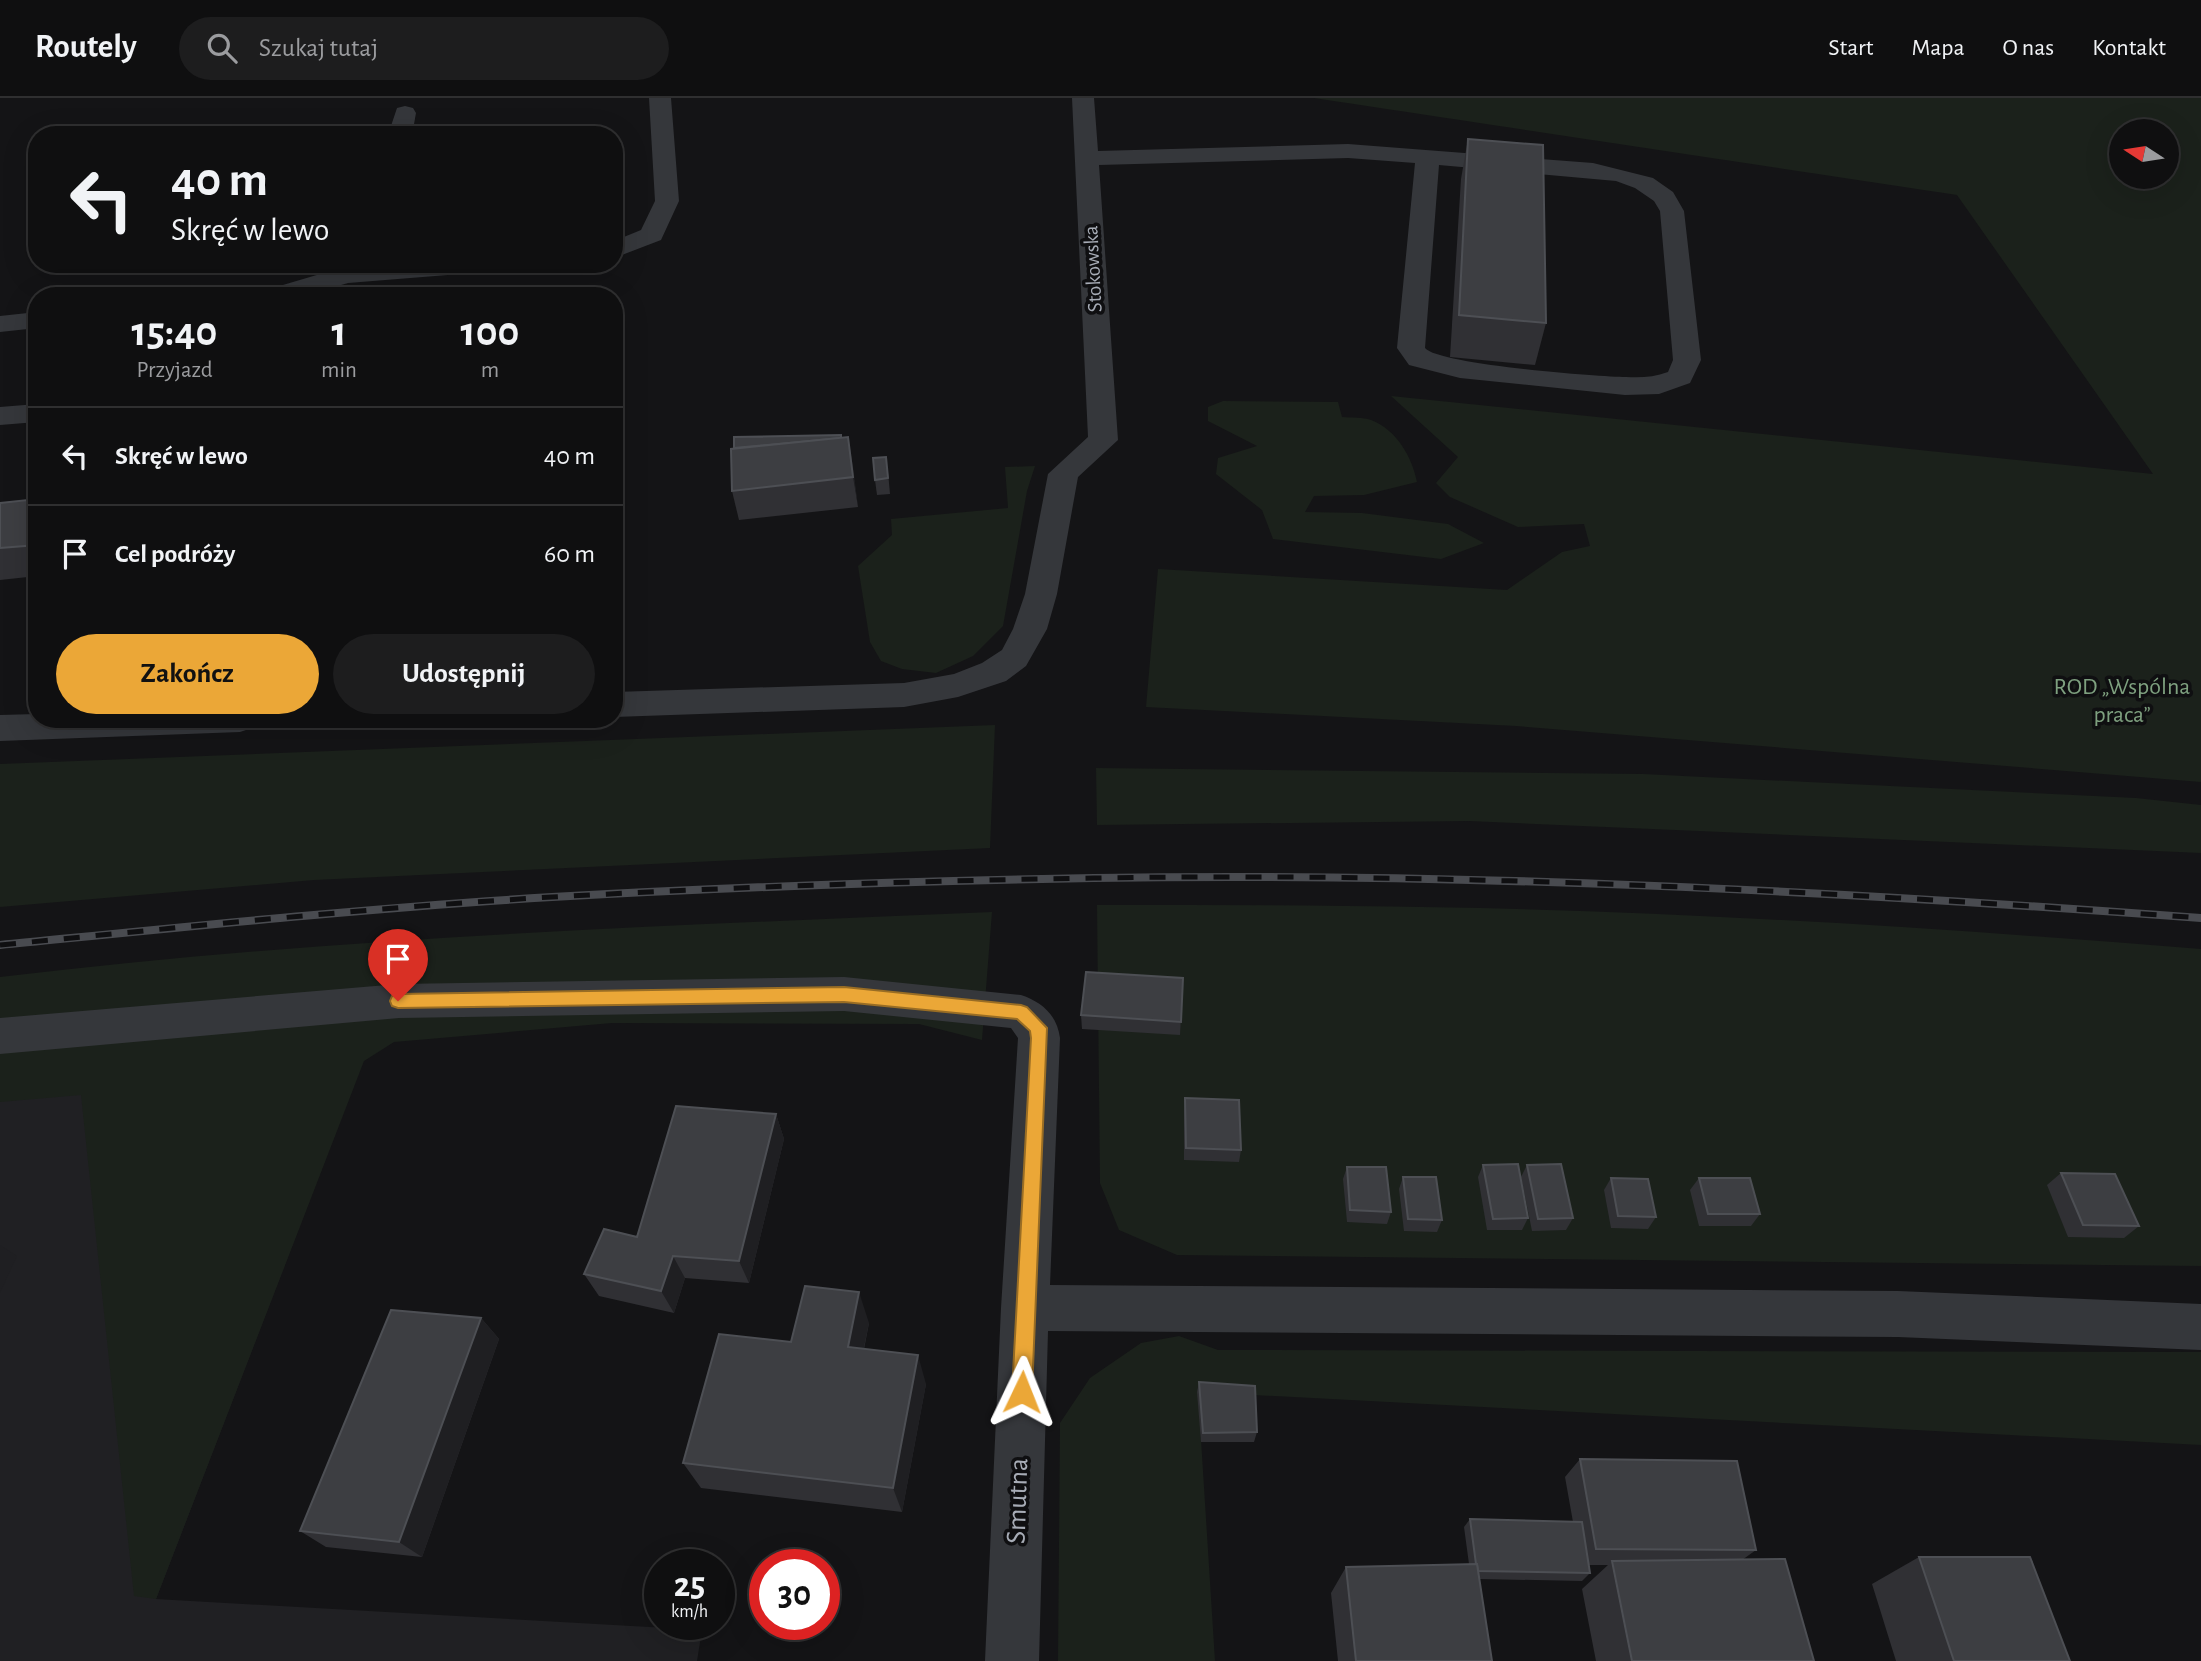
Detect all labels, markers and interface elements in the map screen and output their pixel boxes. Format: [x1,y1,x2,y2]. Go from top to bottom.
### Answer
search box [179,17,669,80]
icon: search [203,29,241,67]
text: Routely [35,31,137,64]
text: Szukaj tutaj [259,35,378,61]
text: Start [1828,36,1873,60]
text: Mapa [1911,36,1965,60]
text: O nas [2003,36,2054,60]
text: Kontakt [2092,36,2166,60]
north arrow [2109,119,2179,189]
map controls [2109,119,2179,189]
icon: left [56,154,147,245]
text: 40 m [171,156,268,205]
text: Skręć w lewo [171,214,329,246]
street label: Stokowska [1080,225,1106,313]
text: 15:40 [132,311,217,353]
text: 1 [331,311,347,353]
text: 100 [461,311,519,353]
text: Przyjazd [136,359,213,382]
text: min [321,359,357,382]
text: m [481,359,499,382]
icon: left [56,437,94,475]
text: Skręć w lewo [115,443,248,469]
text: 40 m [544,443,595,469]
icon: arrive [56,535,94,573]
text: Cel podróży [115,541,235,567]
text: 60 m [544,541,595,567]
button: Zakończ [56,634,319,714]
button: Udostępnij [333,634,595,714]
park label: ROD „Wspólna praca” [2054,675,2190,727]
pin [368,929,428,1001]
icon: arrive [379,940,417,978]
position arrow [985,1355,1059,1429]
street label: Smutna [1003,1458,1033,1544]
speed limit sign: 30 [749,1549,840,1640]
text: 25 [674,1568,705,1603]
text: km/h [671,1603,708,1621]

